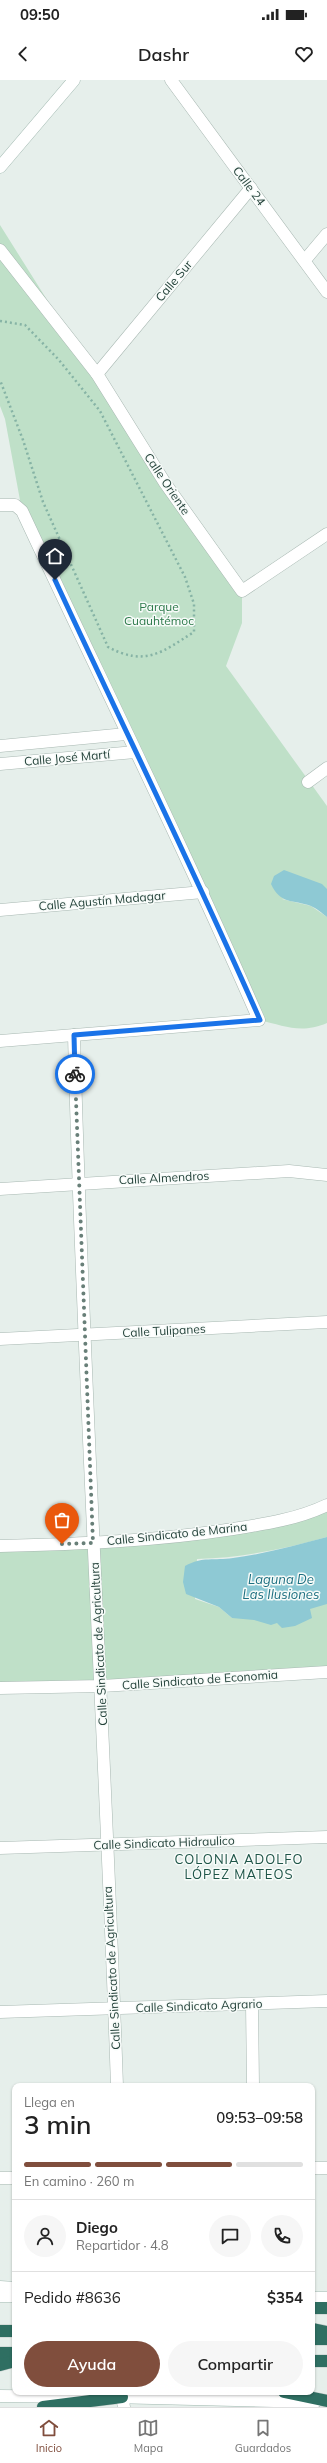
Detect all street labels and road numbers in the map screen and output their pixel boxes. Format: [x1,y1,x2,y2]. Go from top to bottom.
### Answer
street label: Calle 24 [230,163,269,208]
street label: Calle Sur [152,256,196,304]
street label: Calle Oriente [141,450,194,517]
street label: Calle José Martí [23,746,112,769]
street label: Calle Agustín Madagar [38,887,167,914]
street label: Calle Almendros [118,1168,210,1187]
street label: Calle Tulipanes [122,1321,206,1340]
street label: Calle Sindicato de Marina [106,1519,248,1548]
street label: Calle Sindicato de Agricultura [87,1562,110,1726]
street label: Calle Sindicato de Economia [122,1667,278,1692]
street label: Calle Sindicato Hidraulico [93,1833,235,1852]
street label: Calle Sindicato de Agricultura [100,1886,123,2050]
street label: Calle Sindicato Agrario [135,1996,263,2015]

